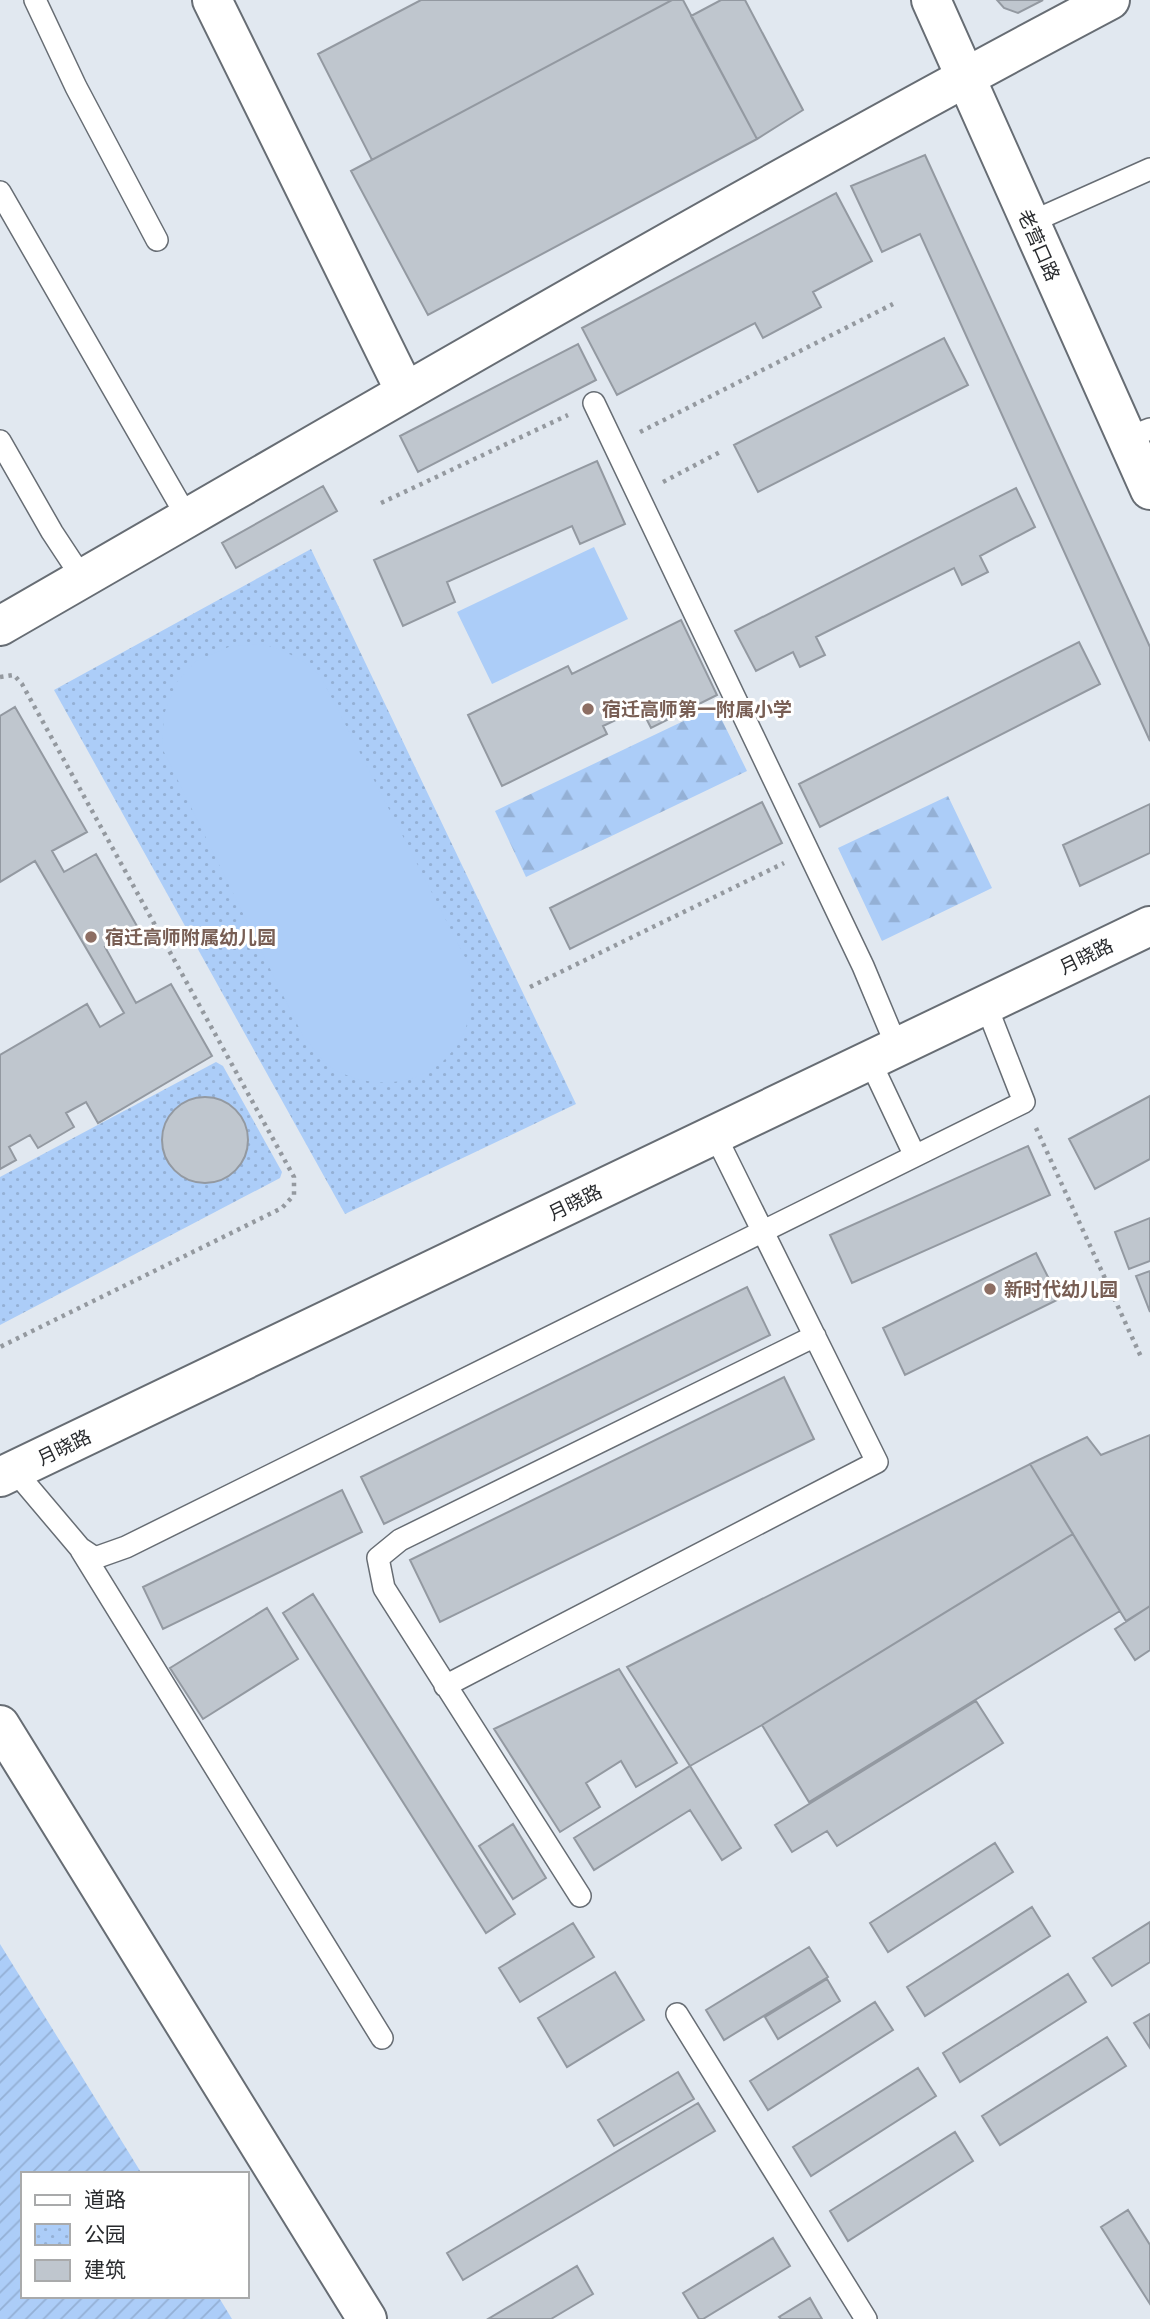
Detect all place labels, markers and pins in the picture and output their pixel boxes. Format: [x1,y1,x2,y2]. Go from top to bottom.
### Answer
place label: 宿迁高师第一附属小学 [602,694,792,723]
marker: 宿迁高师第一附属小学 [580,701,596,717]
place label: 宿迁高师附属幼儿园 [105,922,276,951]
marker: 宿迁高师附属幼儿园 [83,929,99,945]
place label: 新时代幼儿园 [1004,1274,1118,1303]
marker: 新时代幼儿园 [982,1281,998,1297]

